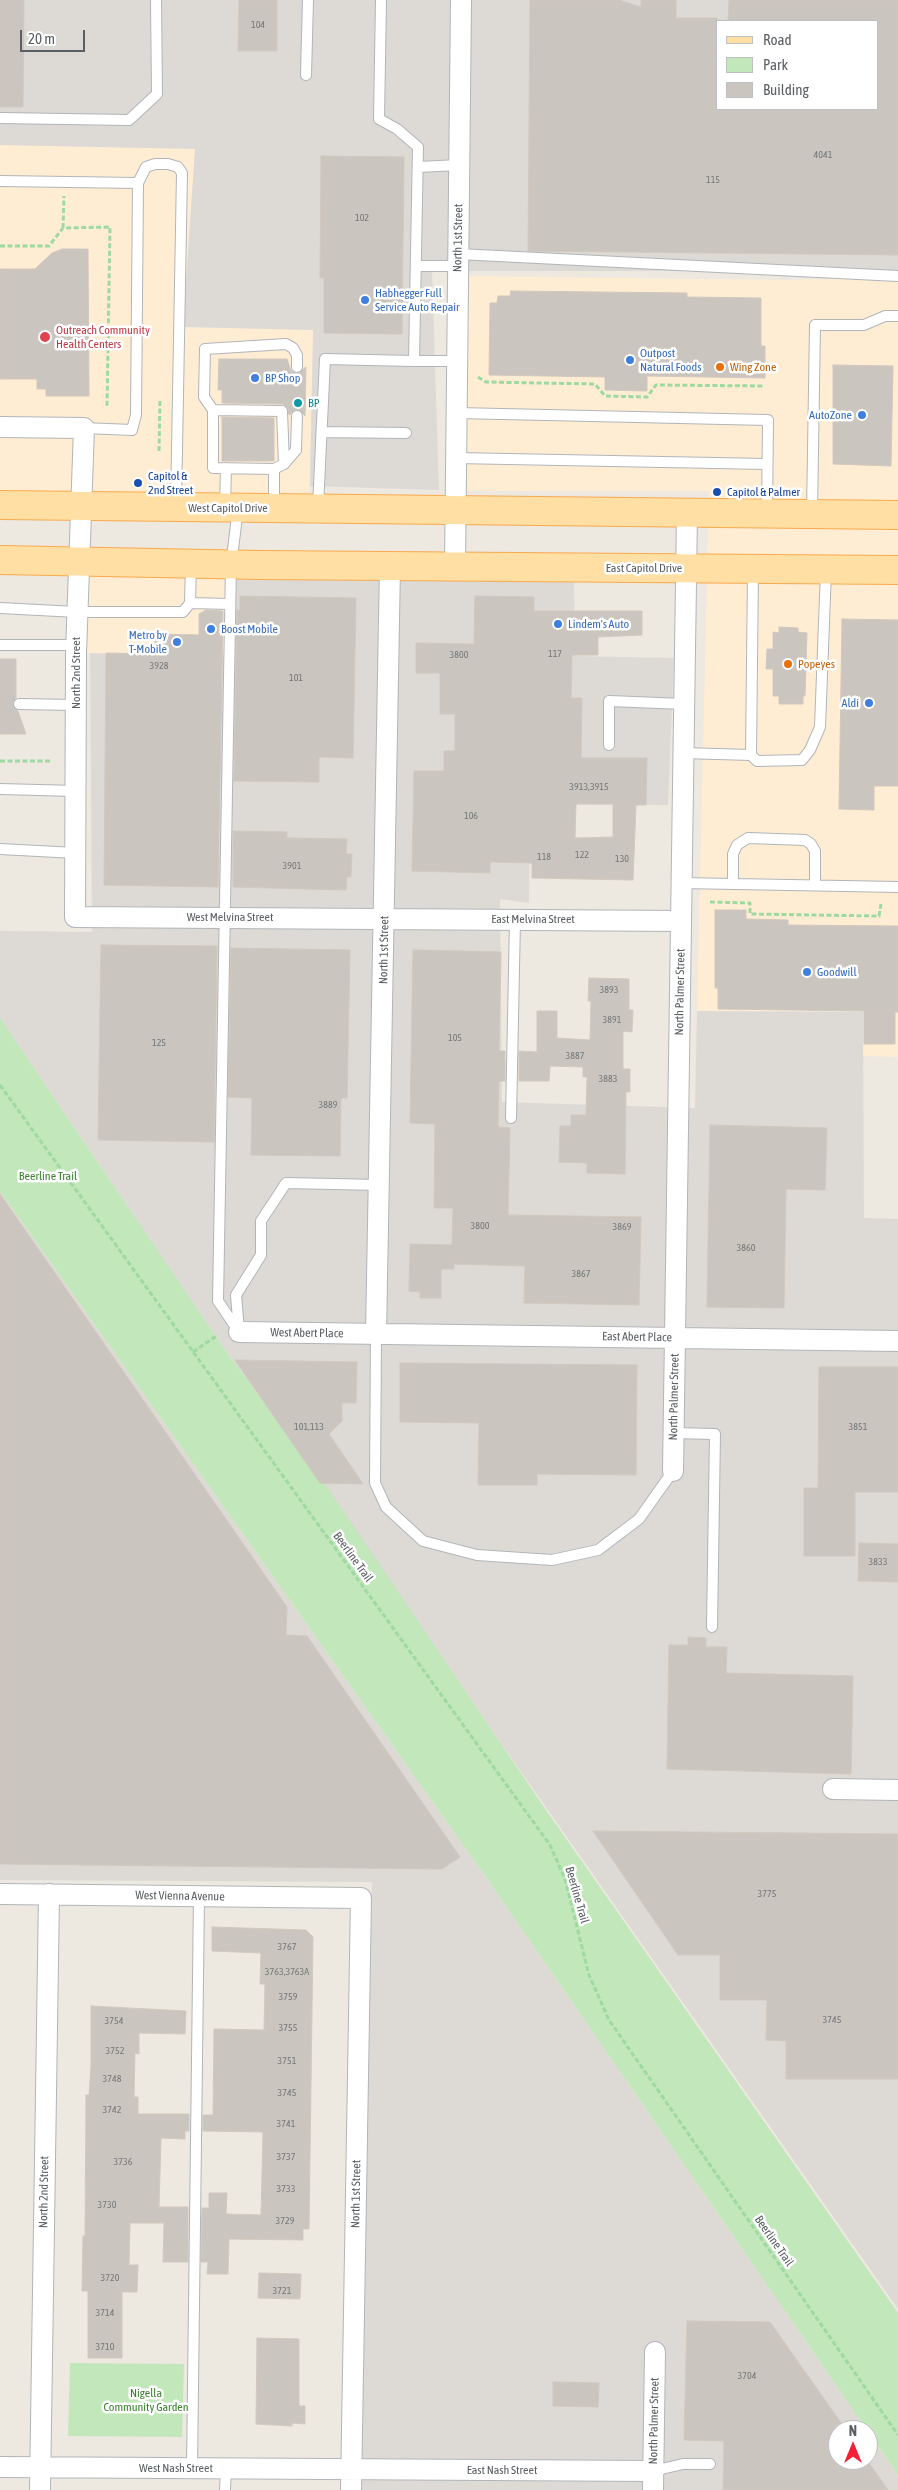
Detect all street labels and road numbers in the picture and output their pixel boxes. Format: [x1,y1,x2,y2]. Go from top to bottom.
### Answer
street label: North 1st Street [450,204,466,272]
street label: West Capitol Drive [188,501,268,515]
street label: East Capitol Drive [606,561,682,575]
street label: North 2nd Street [69,637,83,709]
street label: West Melvina Street [187,910,273,924]
street label: East Melvina Street [491,912,575,926]
street label: North 1st Street [376,916,392,984]
street label: North Palmer Street [672,948,688,1036]
street label: West Abert Place [270,1325,344,1341]
street label: East Abert Place [602,1329,672,1345]
street label: North Palmer Street [666,1353,682,1441]
street label: Beerline Trail [330,1529,376,1585]
street label: Beerline Trail [562,1865,592,1925]
street label: West Vienna Avenue [135,1888,225,1904]
street label: North 2nd Street [36,2156,52,2228]
street label: North 1st Street [348,2160,364,2228]
street label: Beerline Trail [751,2213,797,2269]
street label: North Palmer Street [646,2377,662,2465]
street label: West Nash Street [139,2461,213,2475]
street label: East Nash Street [467,2463,537,2477]

